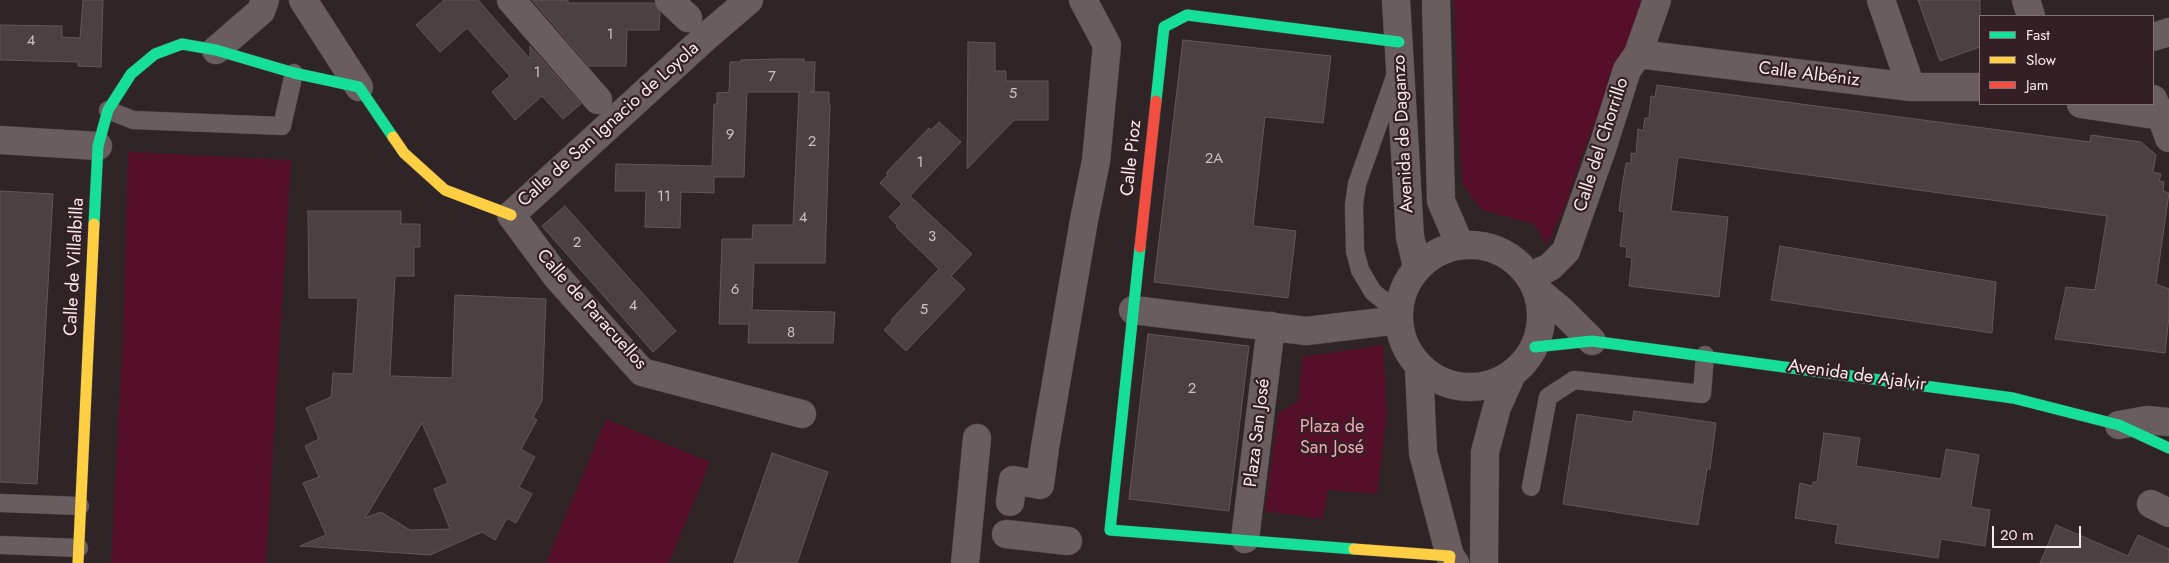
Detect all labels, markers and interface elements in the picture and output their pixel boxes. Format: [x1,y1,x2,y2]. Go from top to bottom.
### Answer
legend [1979,15,2154,105]
text: Fast [2026,24,2050,46]
house number: 1 [607,26,613,44]
house number: 4 [27,32,35,50]
street label: Calle de San Ignacio de Loyola [514,38,704,212]
text: Slow [2026,49,2056,71]
street label: Avenida de Daganzo [1389,54,1419,214]
street label: Calle Albéniz [1757,58,1861,92]
house number: 1 [534,64,540,82]
house number: 7 [768,68,776,86]
text: Jam [2026,74,2049,96]
street label: Calle del Chorrillo [1570,75,1634,215]
house number: 5 [1009,85,1017,103]
street label: Calle Pioz [1117,119,1147,197]
house number: 9 [726,126,734,144]
house number: 2 [808,133,816,151]
house number: 2A [1205,150,1223,168]
house number: 1 [917,154,923,172]
house number: 11 [657,188,671,206]
street label: Calle de Villalbilla [61,197,89,337]
house number: 4 [799,209,807,227]
house number: 3 [928,228,936,246]
house number: 2 [573,234,581,252]
street label: Calle de Paracuellos [531,245,651,375]
house number: 6 [731,281,739,299]
house number: 4 [629,297,637,315]
house number: 5 [920,301,928,319]
house number: 8 [787,324,795,342]
street label: Avenida de Ajalvir [1787,356,1927,396]
street label: Plaza San José [1241,378,1275,488]
house number: 2 [1188,380,1196,398]
park label: Plaza de San José [1300,417,1364,459]
scale bar [1994,516,2083,548]
text: 20 m [2000,524,2034,546]

